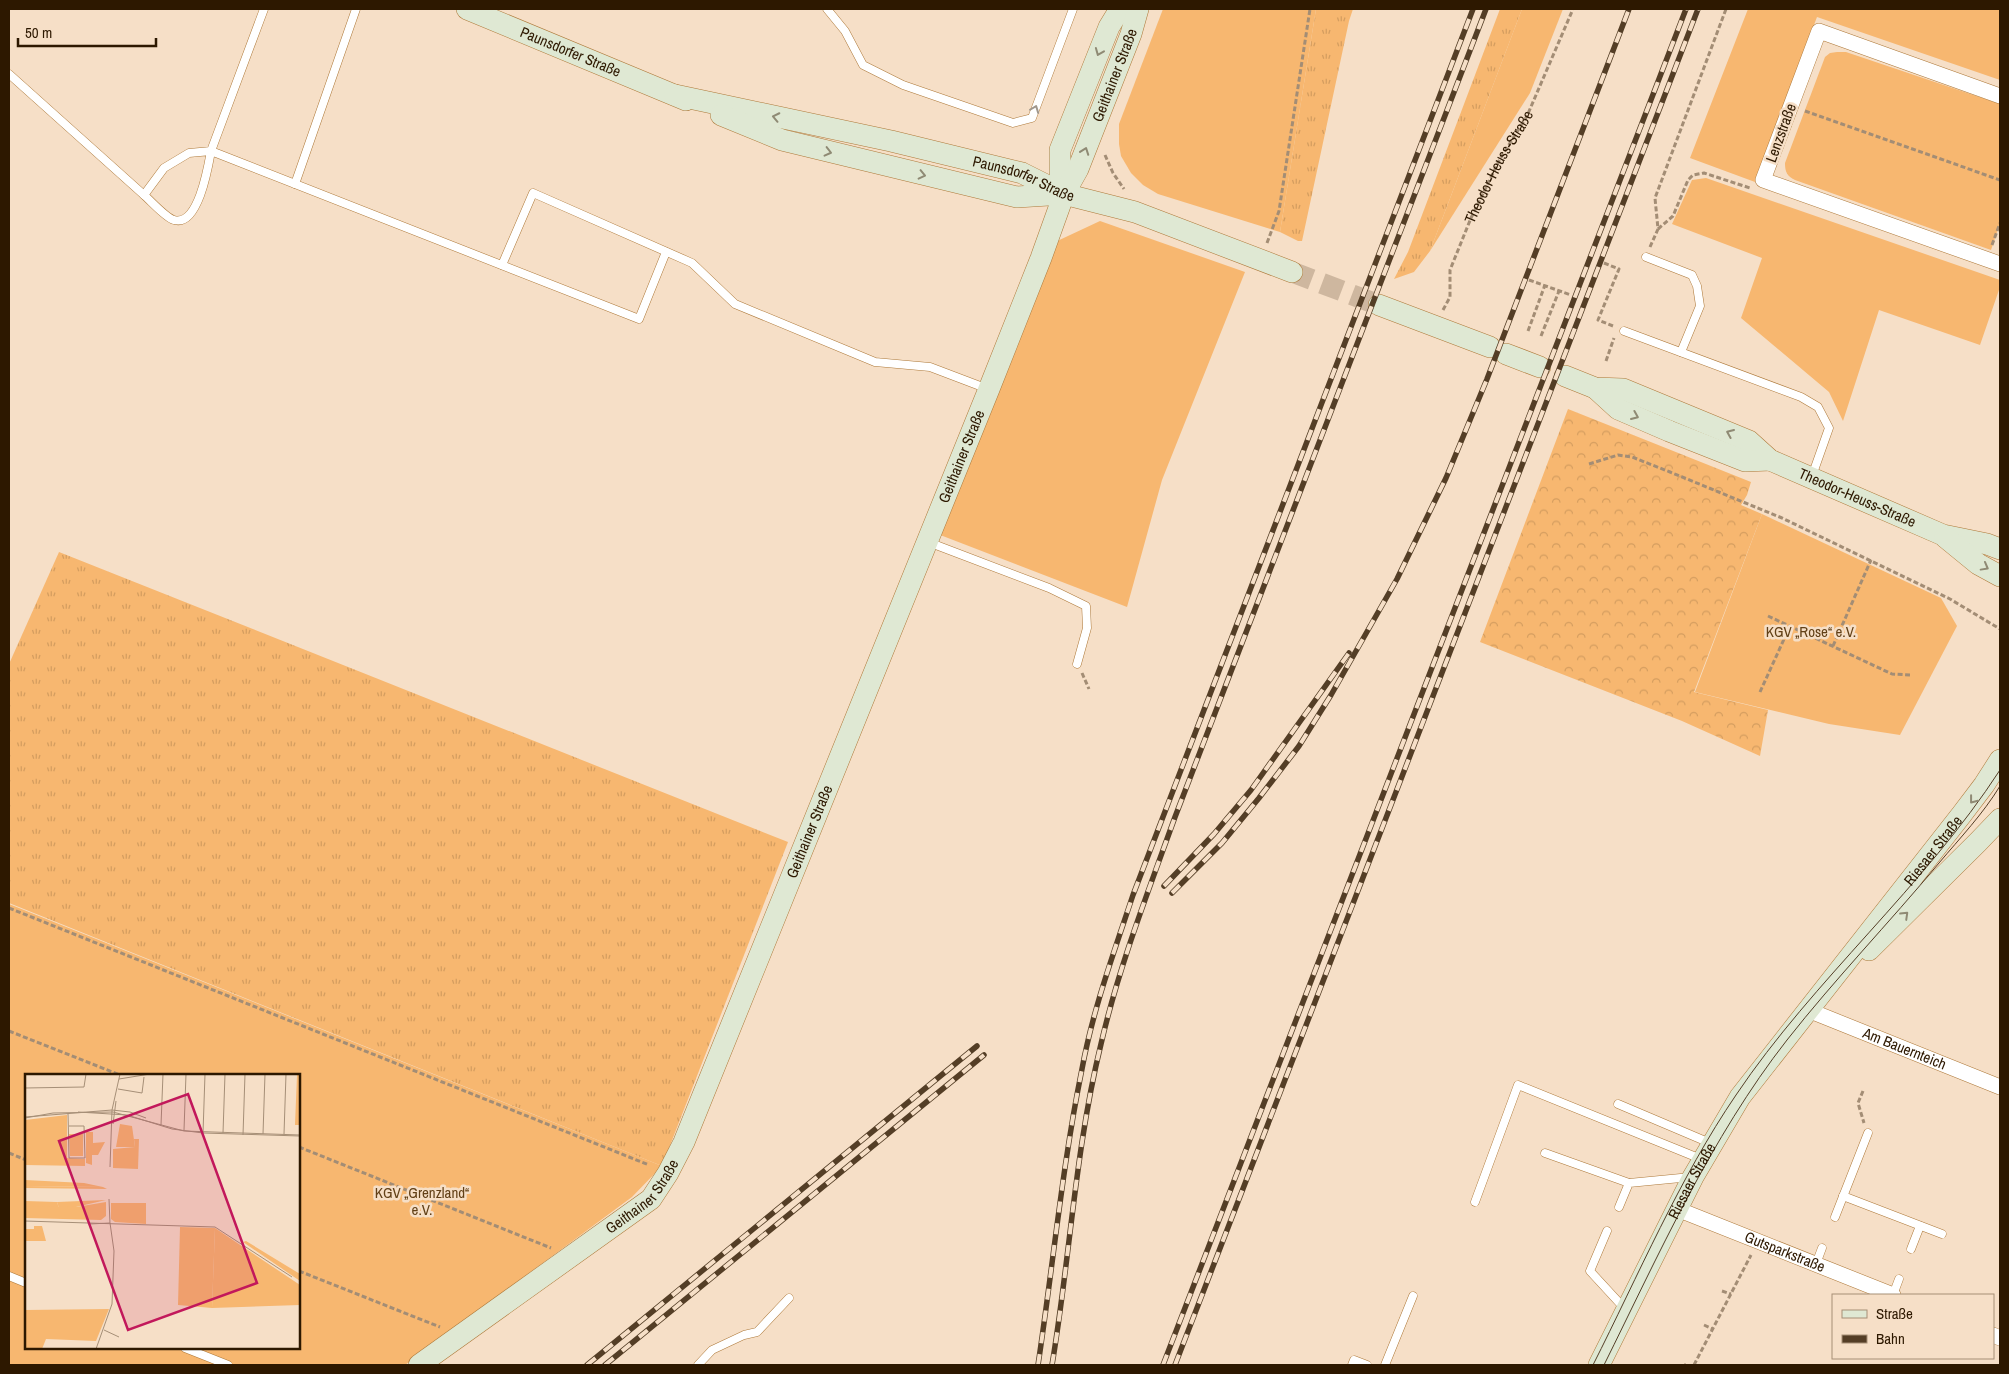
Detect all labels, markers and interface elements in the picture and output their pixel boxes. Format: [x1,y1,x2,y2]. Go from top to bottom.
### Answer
scale bar [18,15,155,47]
street label: Paunsdorfer Straße [517,21,624,82]
text: 50 m [25,22,52,43]
street label: Geithainer Straße [1087,26,1142,125]
one-way arrow [1095,47,1105,56]
street label: Lenzstraße [1760,100,1801,165]
one-way arrow [1029,105,1040,114]
street label: Theodor-Heuss-Straße [1459,107,1538,226]
one-way arrow [772,112,781,122]
one-way arrow [824,146,833,157]
one-way arrow [1079,147,1089,155]
street label: Paunsdorfer Straße [971,150,1077,206]
one-way arrow [917,169,926,180]
street label: Geithainer Straße [933,406,990,506]
one-way arrow [1630,409,1639,420]
one-way arrow [1726,429,1735,440]
street label: Theodor-Heuss-Straße [1795,463,1919,532]
one-way arrow [1979,561,1988,571]
park label: KGV „Rose“ e.V. [1766,621,1856,642]
street label: Geithainer Straße [781,782,838,881]
one-way arrow [1970,794,1978,803]
street label: Riesaer Straße [1899,811,1967,890]
one-way arrow [1899,912,1908,921]
street label: Am Bauernteich [1859,1022,1950,1074]
inset map [25,1074,300,1349]
street label: Riesaer Straße [1663,1139,1721,1223]
street label: Geithainer Straße [601,1155,683,1238]
park label: KGV „Grenzland“ e.V. [375,1182,469,1220]
street label: Gutsparkstraße [1742,1226,1828,1277]
legend [1832,1294,1994,1359]
text: Straße [1876,1303,1913,1324]
text: Bahn [1876,1328,1905,1349]

